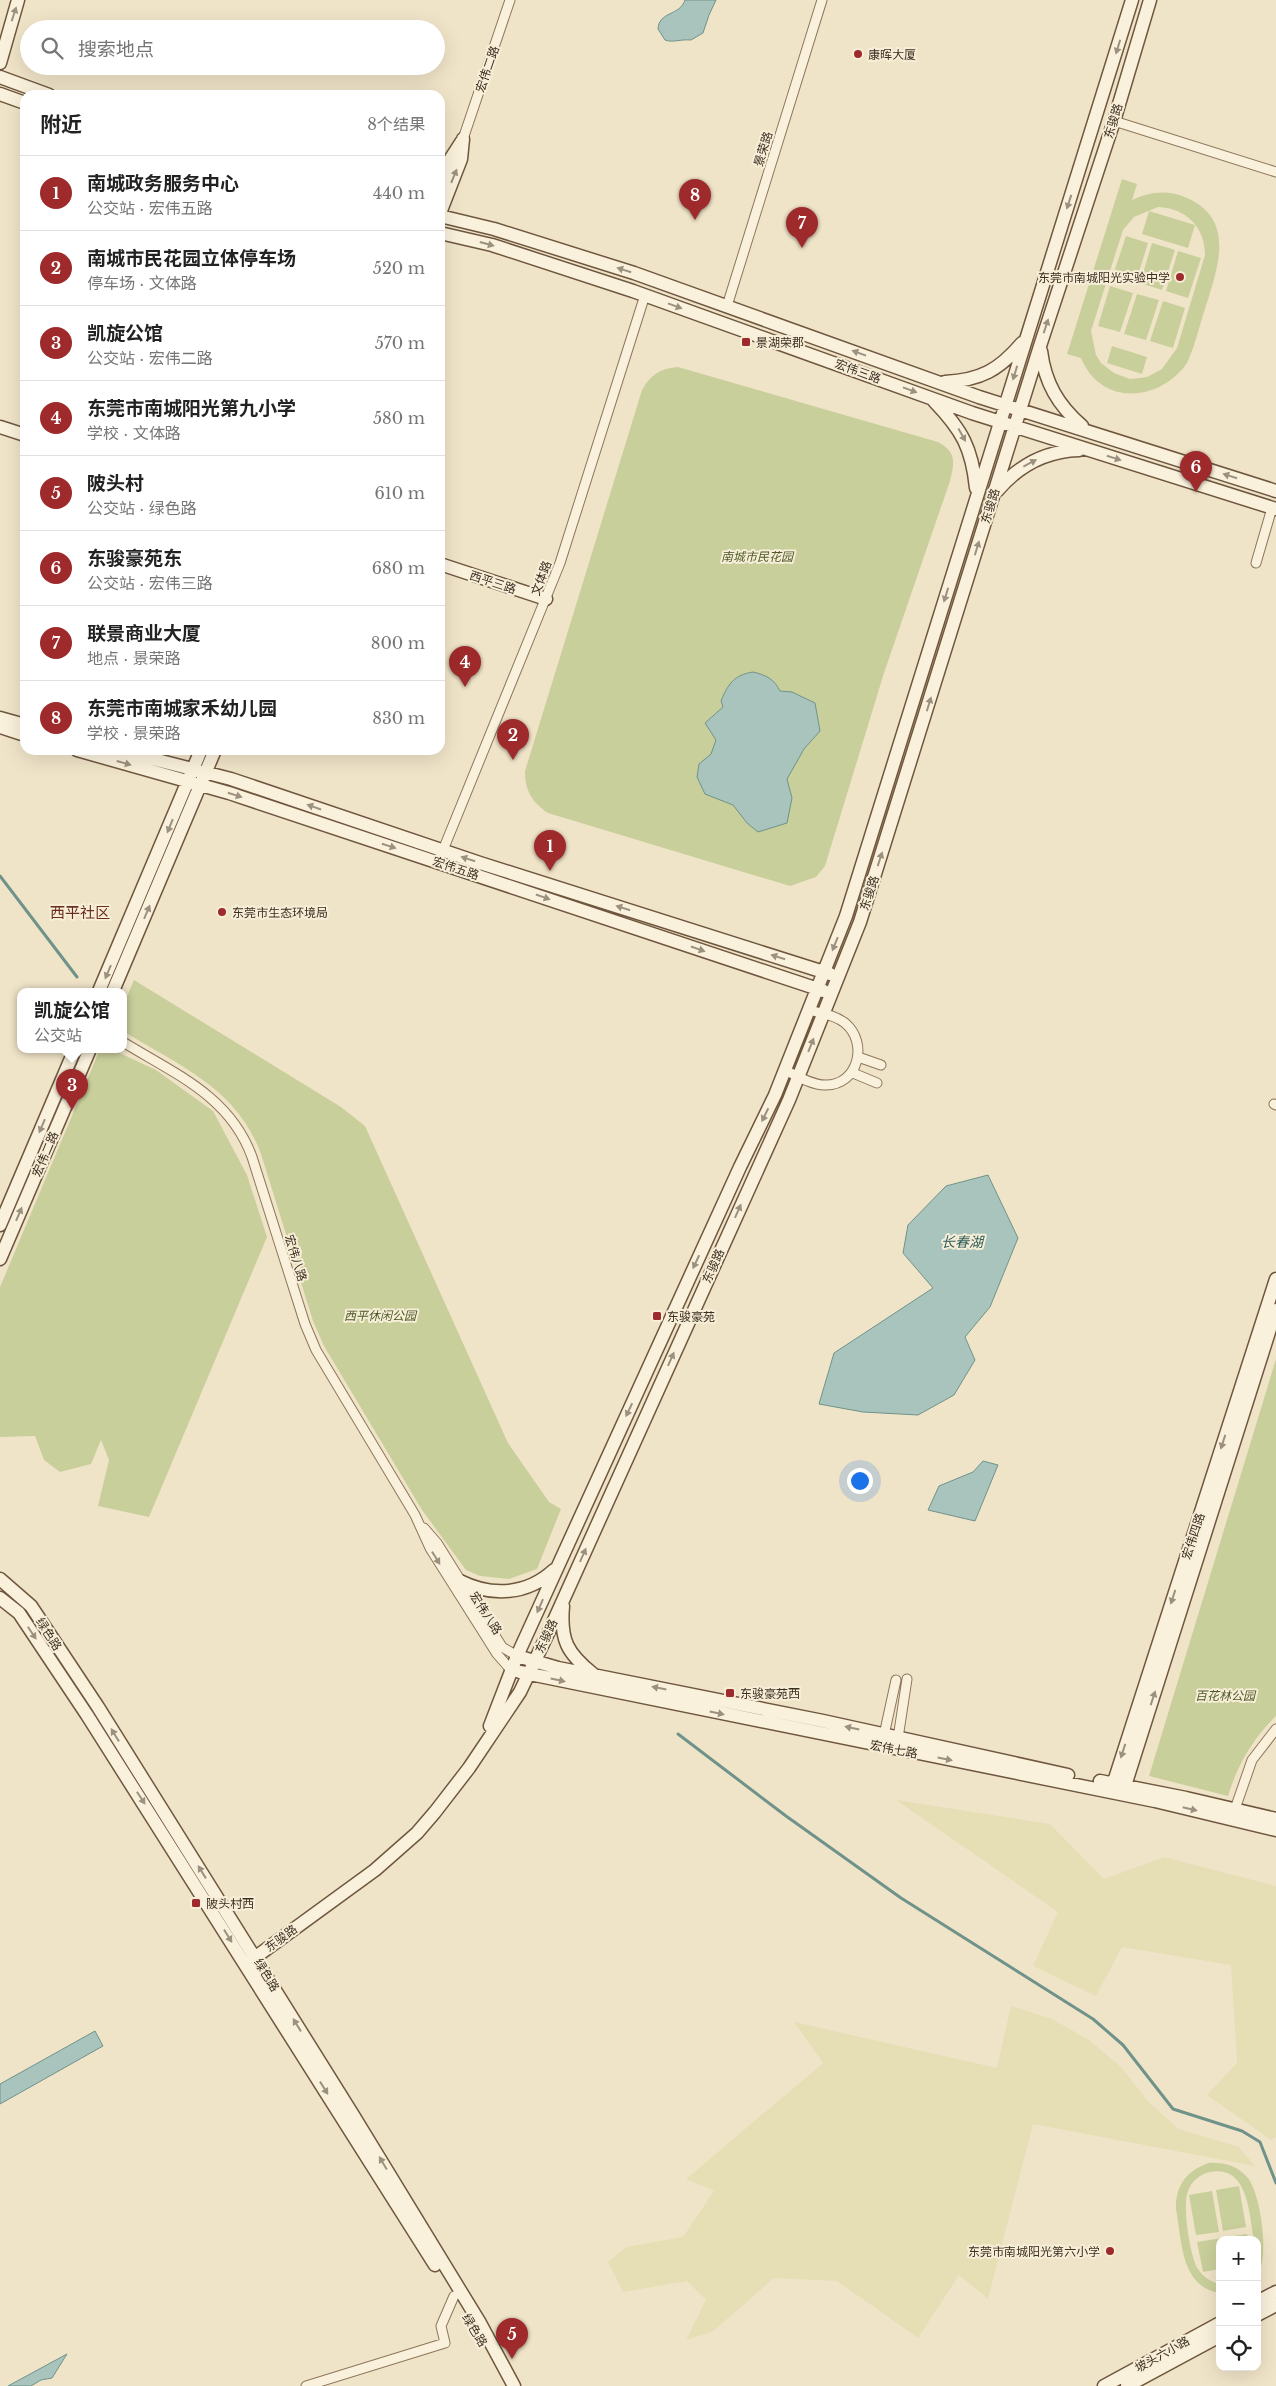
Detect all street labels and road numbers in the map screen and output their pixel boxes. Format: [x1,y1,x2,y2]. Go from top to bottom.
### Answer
street label: 宏伟二路 [472,44,502,94]
street label: 东骏路 [1101,102,1125,140]
street label: 景荣路 [751,130,775,168]
street label: 宏伟三路 [833,356,883,386]
street label: 东骏路 [978,487,1002,525]
street label: 文体路 [528,559,554,597]
street label: 西平三路 [468,567,518,597]
street label: 宏伟五路 [431,853,481,883]
street label: 东骏路 [856,874,882,912]
street label: 宏伟二路 [29,1129,61,1179]
street label: 宏伟八路 [282,1233,310,1283]
street label: 东骏路 [699,1246,727,1286]
street label: 宏伟四路 [1178,1511,1208,1561]
street label: 宏伟八路 [467,1589,505,1637]
street label: 绿色路 [33,1615,65,1653]
street label: 东骏路 [532,1617,560,1655]
street label: 宏伟七路 [869,1737,919,1761]
street label: 东骏路 [262,1921,300,1955]
street label: 绿色路 [251,1956,283,1994]
street label: 绿色路 [459,2311,491,2349]
street label: 坡头六小路 [1132,2333,1192,2375]

